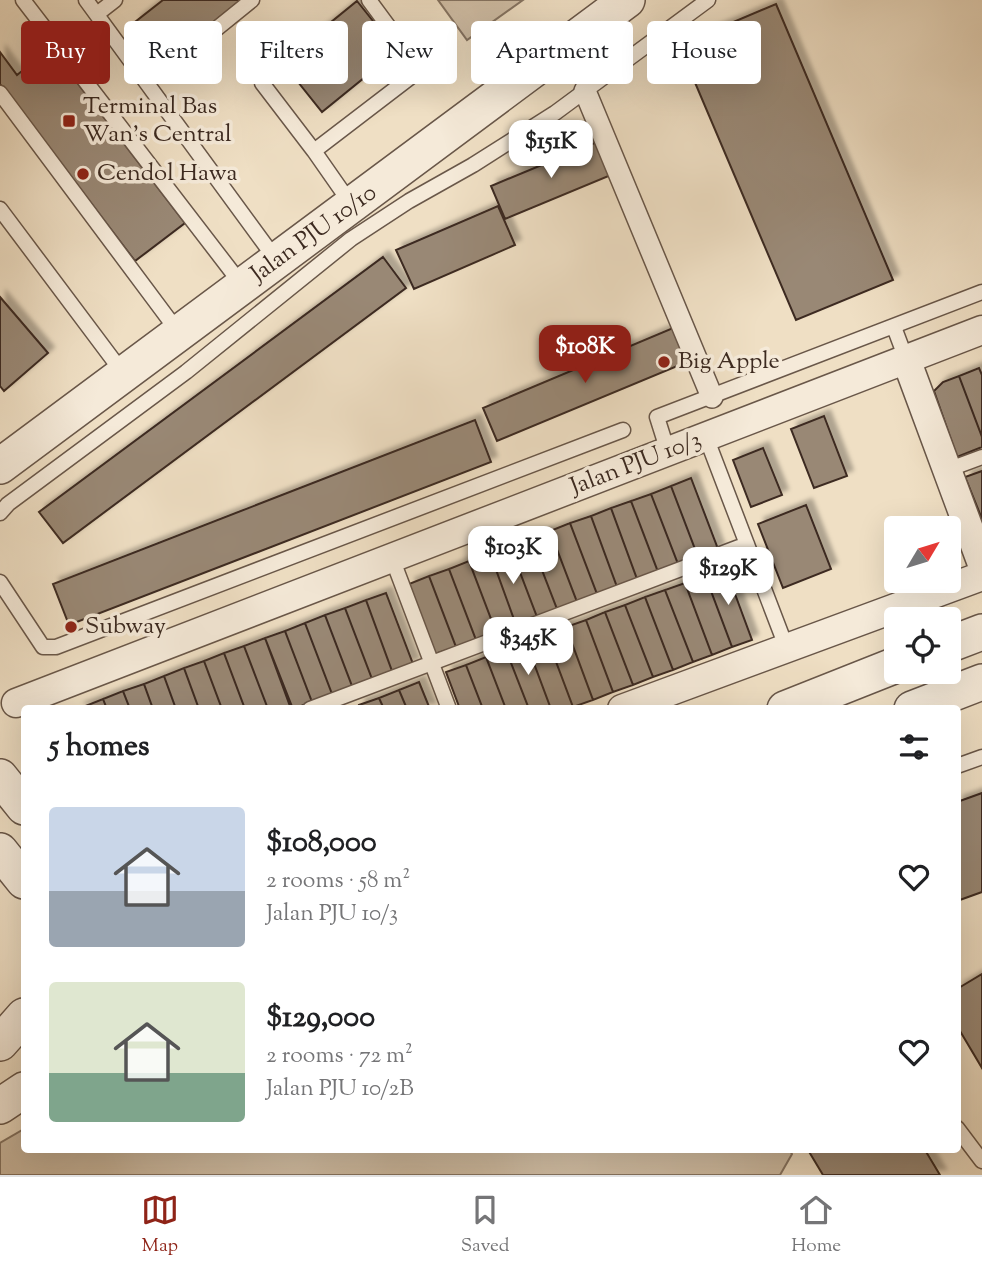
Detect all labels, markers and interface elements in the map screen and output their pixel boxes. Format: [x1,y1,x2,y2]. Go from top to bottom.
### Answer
chip: Buy [21,21,110,84]
chip: Rent [124,21,222,84]
chip: Filters [236,21,348,84]
chip: New [362,21,457,84]
chip: Apartment [471,21,633,84]
chip: House [647,21,761,84]
place label: Terminal Bas Wan's Central [83,90,232,152]
marker: Terminal Bas Wan's Central [61,113,77,129]
pin: $151K [502,120,600,180]
text: $151K [525,126,577,159]
place label: Cendol Hawa [97,157,238,191]
marker: Cendol Hawa [75,166,91,182]
street label: Jalan PJU 10/10 [242,177,384,293]
pin: $108K [536,326,634,385]
text: $108K [555,331,615,364]
place label: Big Apple [678,345,780,379]
marker: Big Apple [656,354,672,370]
street label: Jalan PJU 10/3 [564,423,706,505]
north arrow [884,516,961,593]
map controls [884,516,961,684]
pin: $103K [464,526,562,586]
text: $103K [484,532,542,565]
pin: $129K [679,548,777,607]
text: $129K [699,553,757,586]
button: locate [884,607,961,684]
place label: Subway [85,610,166,644]
pin: $345K [479,618,577,677]
marker: Subway [63,619,79,635]
text: $345K [499,623,557,656]
text: 5 homes [49,726,150,769]
icon: filters [895,728,933,766]
text: $108,000 [266,822,377,865]
icon: home [105,835,189,919]
icon: heart [895,858,933,896]
text: 2 rooms · 58 m² [266,865,410,898]
text: Jalan PJU 10/3 [266,898,398,931]
text: $129,000 [266,997,375,1040]
icon: home [105,1010,189,1094]
icon: heart [895,1033,933,1071]
text: 2 rooms · 72 m² [266,1040,413,1073]
text: Jalan PJU 10/2B [266,1073,414,1106]
tab: Map [141,1191,179,1260]
tab: Saved [461,1191,509,1260]
tab: Home [791,1191,841,1260]

